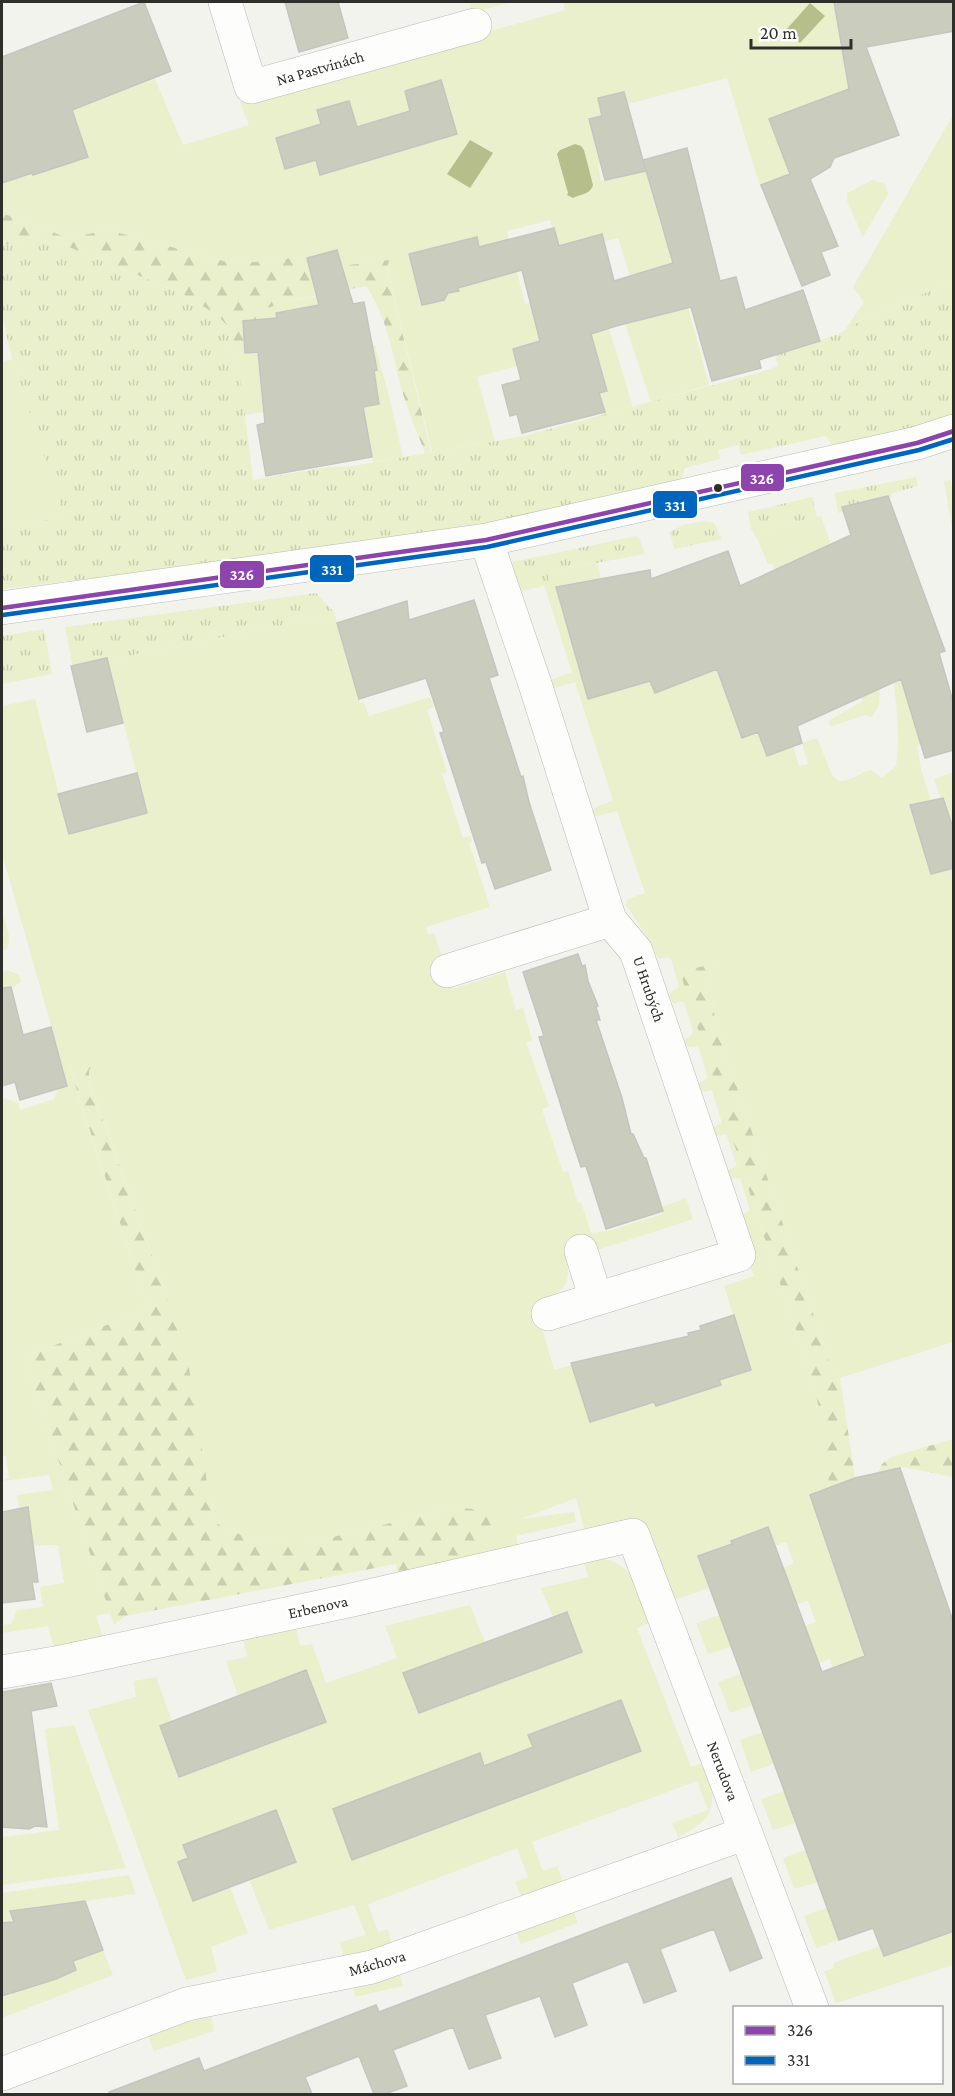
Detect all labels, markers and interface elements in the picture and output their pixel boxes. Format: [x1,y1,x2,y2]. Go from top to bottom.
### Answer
scale bar [751,12,852,50]
text: 20 m [760,23,797,43]
street label: Na Pastvinách [274,47,366,89]
line badge: 326 [740,463,785,492]
text: 326 [750,470,774,487]
unlabelled marker [712,482,724,494]
line badge: 331 [652,490,698,519]
text: 331 [664,497,686,514]
line badge: 331 [309,554,355,583]
line badge: 326 [219,560,265,589]
text: 331 [321,561,343,578]
text: 326 [230,566,254,583]
street label: U Hrubých [629,954,668,1025]
street label: Erbenova [287,1592,350,1622]
street label: Nerudova [704,1739,742,1804]
street label: Máchova [347,1947,408,1979]
legend [733,2006,943,2084]
text: 326 [787,2020,813,2040]
text: 331 [787,2050,810,2070]

